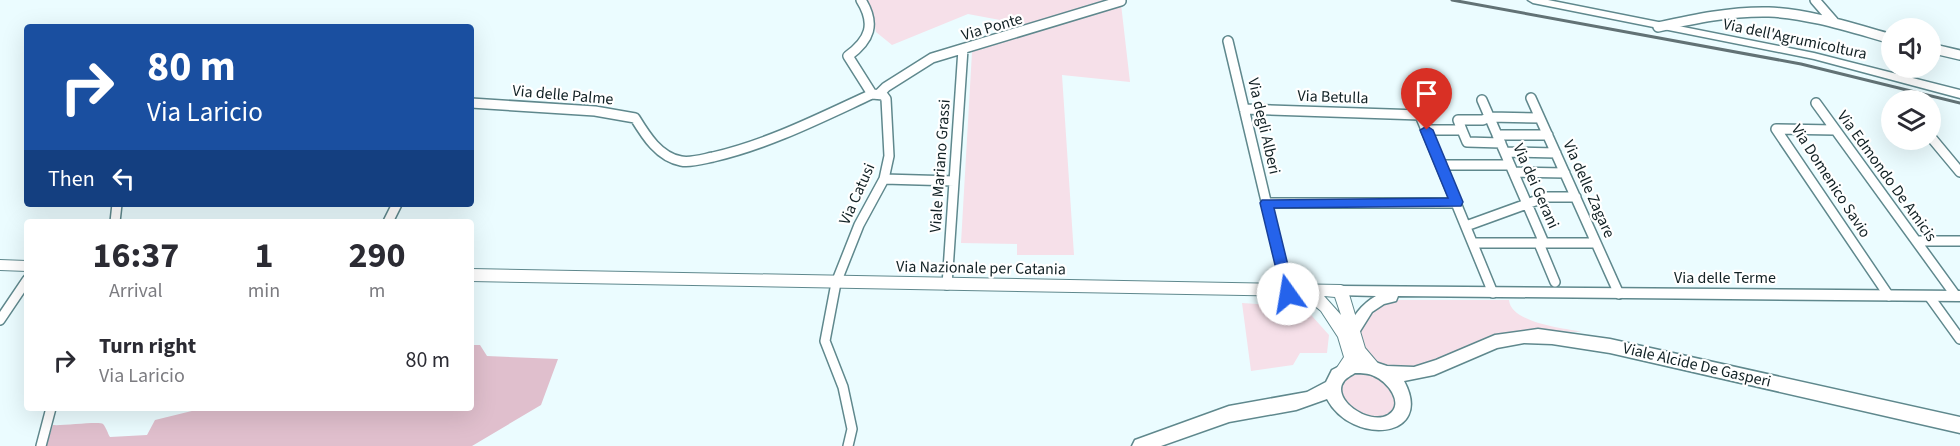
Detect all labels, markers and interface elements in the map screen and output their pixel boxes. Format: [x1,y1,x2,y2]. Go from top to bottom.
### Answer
street label: Via Ponte [959,8,1025,46]
street label: Via dell'Agrumicoltura [1721,13,1869,65]
map controls [1881,18,1941,150]
button: sound [1881,18,1941,78]
text: 80 m [147,37,236,97]
icon: right [48,48,126,126]
pin [1401,68,1452,130]
street label: Via degli Alberi [1242,76,1286,176]
icon: arrive [1410,77,1443,110]
street label: Via delle Palme [512,80,614,110]
street label: Via Betulla [1297,85,1369,109]
button: layers [1881,90,1941,150]
text: Via Laricio [147,93,263,132]
street label: Viale Mariano Grassi [924,98,956,234]
street label: Via Edmondo De Amicis [1832,106,1942,246]
street label: Via Domenico Savio [1786,120,1876,242]
street label: Via delle Zagare [1558,136,1620,242]
street label: Via dei Gerani [1507,140,1565,232]
street label: Via Catusi [834,160,880,228]
icon: left [107,162,140,195]
text: Then [48,163,95,195]
text: 16:37 [92,230,179,281]
text: 1 [254,230,273,281]
text: 290 [349,230,406,281]
street label: Via Nazionale per Catania [896,256,1066,280]
position arrow [1256,262,1320,326]
street label: Via delle Terme [1674,267,1776,289]
text: Arrival [109,277,163,305]
text: min [248,277,280,305]
text: m [369,277,385,305]
text: Turn right [99,330,196,362]
street label: Viale Alcide De Gasperi [1621,337,1773,393]
icon: right [48,344,81,377]
text: 80 m [405,344,450,376]
text: Via Laricio [99,362,185,390]

